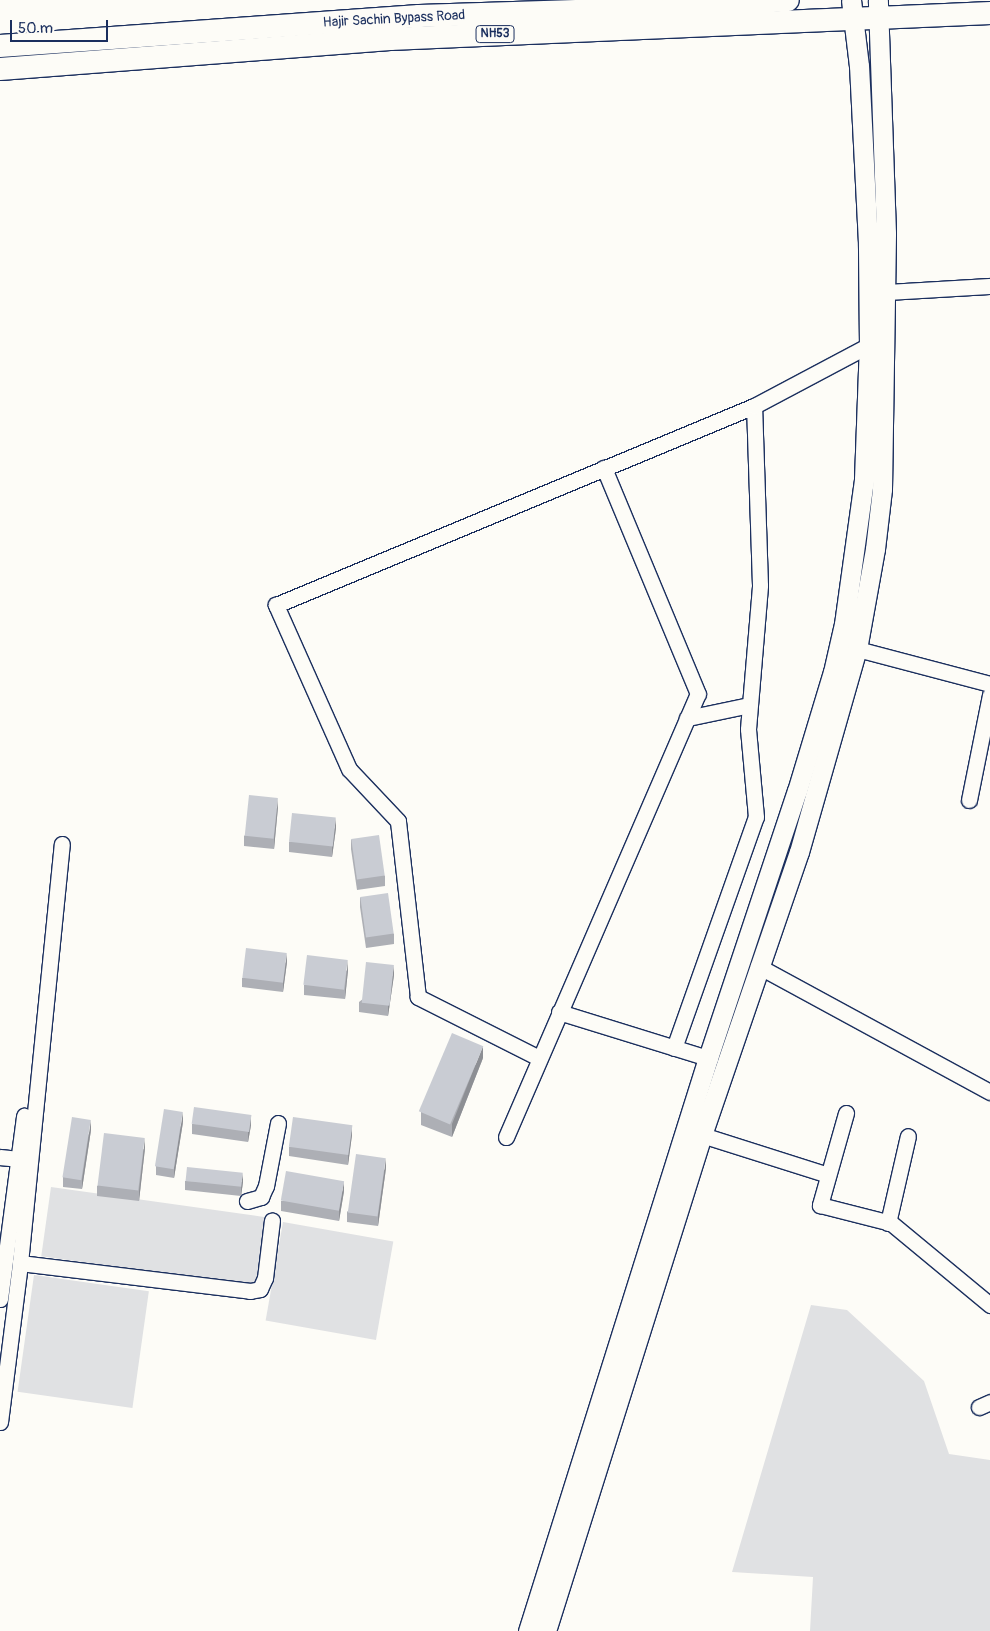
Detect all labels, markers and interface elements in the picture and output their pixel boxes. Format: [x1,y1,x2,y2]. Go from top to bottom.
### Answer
street label: Hajir Sachin Bypass Road [322,7,466,31]
scale bar [12,10,110,42]
text: 50 m [18,19,53,38]
road number: NH53 [475,24,515,44]

